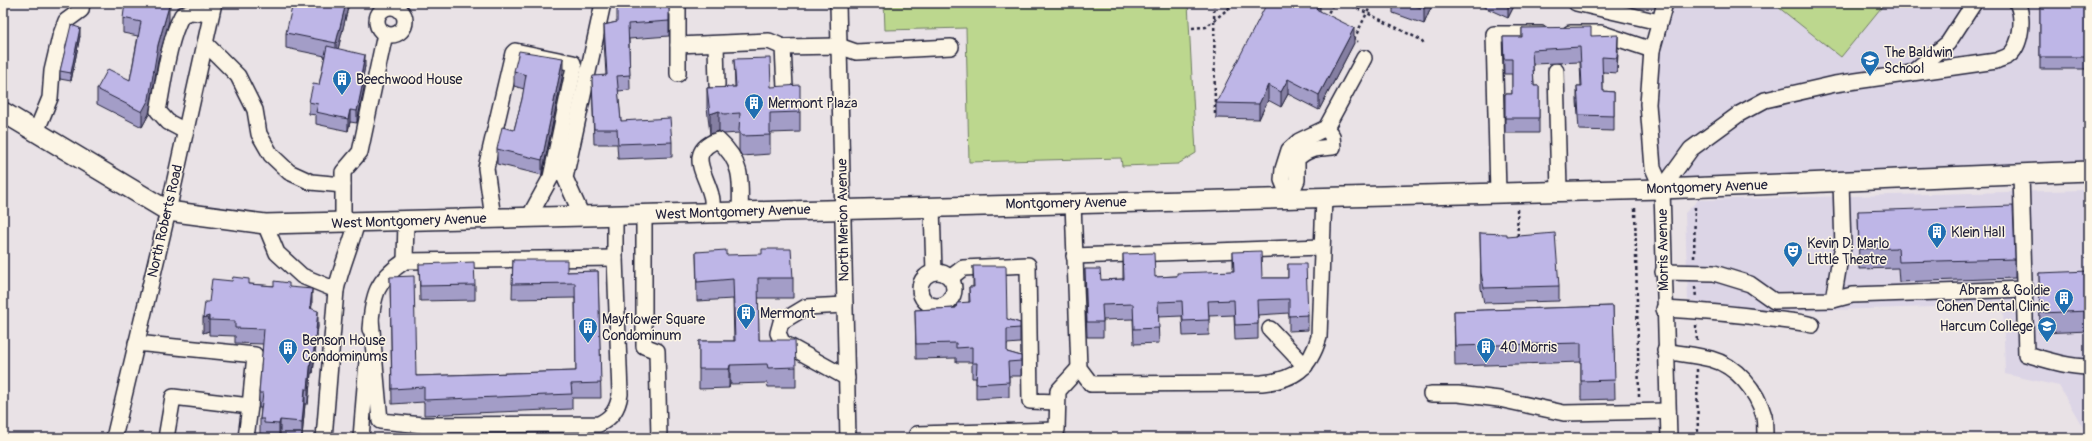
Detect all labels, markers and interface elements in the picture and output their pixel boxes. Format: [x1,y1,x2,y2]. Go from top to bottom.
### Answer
place label: The Baldwin School [1884,44,1953,77]
school or university icon: The Baldwin School [1859,49,1881,77]
building icon: Beechwood House [331,68,353,96]
place label: Beechwood House [356,71,462,88]
building icon: Mermont Plaza [743,92,765,120]
place label: Mermont Plaza [768,95,858,112]
street label: North Merion Avenue [833,158,853,282]
street label: North Roberts Road [144,163,186,279]
street label: Montgomery Avenue [1646,176,1768,198]
street label: Montgomery Avenue [1005,193,1127,213]
street label: West Montgomery Avenue [655,201,811,223]
street label: Morris Avenue [1654,209,1672,291]
street label: West Montgomery Avenue [331,210,487,232]
building icon: Klein Hall [1926,221,1948,249]
place label: Klein Hall [1951,224,2005,241]
place label: Kevin D. Marlo Little Theatre [1807,235,1890,268]
theatre icon: Kevin D. Marlo Little Theatre [1782,240,1804,268]
place label: Abram & Goldie Cohen Dental Clinic [1936,282,2050,315]
building icon: Abram & Goldie Cohen Dental Clinic [2053,287,2075,315]
building icon: Mermont [735,302,757,330]
place label: Mermont [760,305,816,322]
place label: Mayflower Square Condominum [602,311,705,344]
school or university icon: Harcum College [2036,315,2058,343]
building icon: Mayflower Square Condominum [577,316,599,344]
place label: Harcum College [1940,318,2033,335]
place label: Benson House Condominums [302,332,388,365]
building icon: 40 Morris [1475,336,1497,364]
building icon: Benson House Condominums [277,337,299,365]
place label: 40 Morris [1500,339,1558,356]

